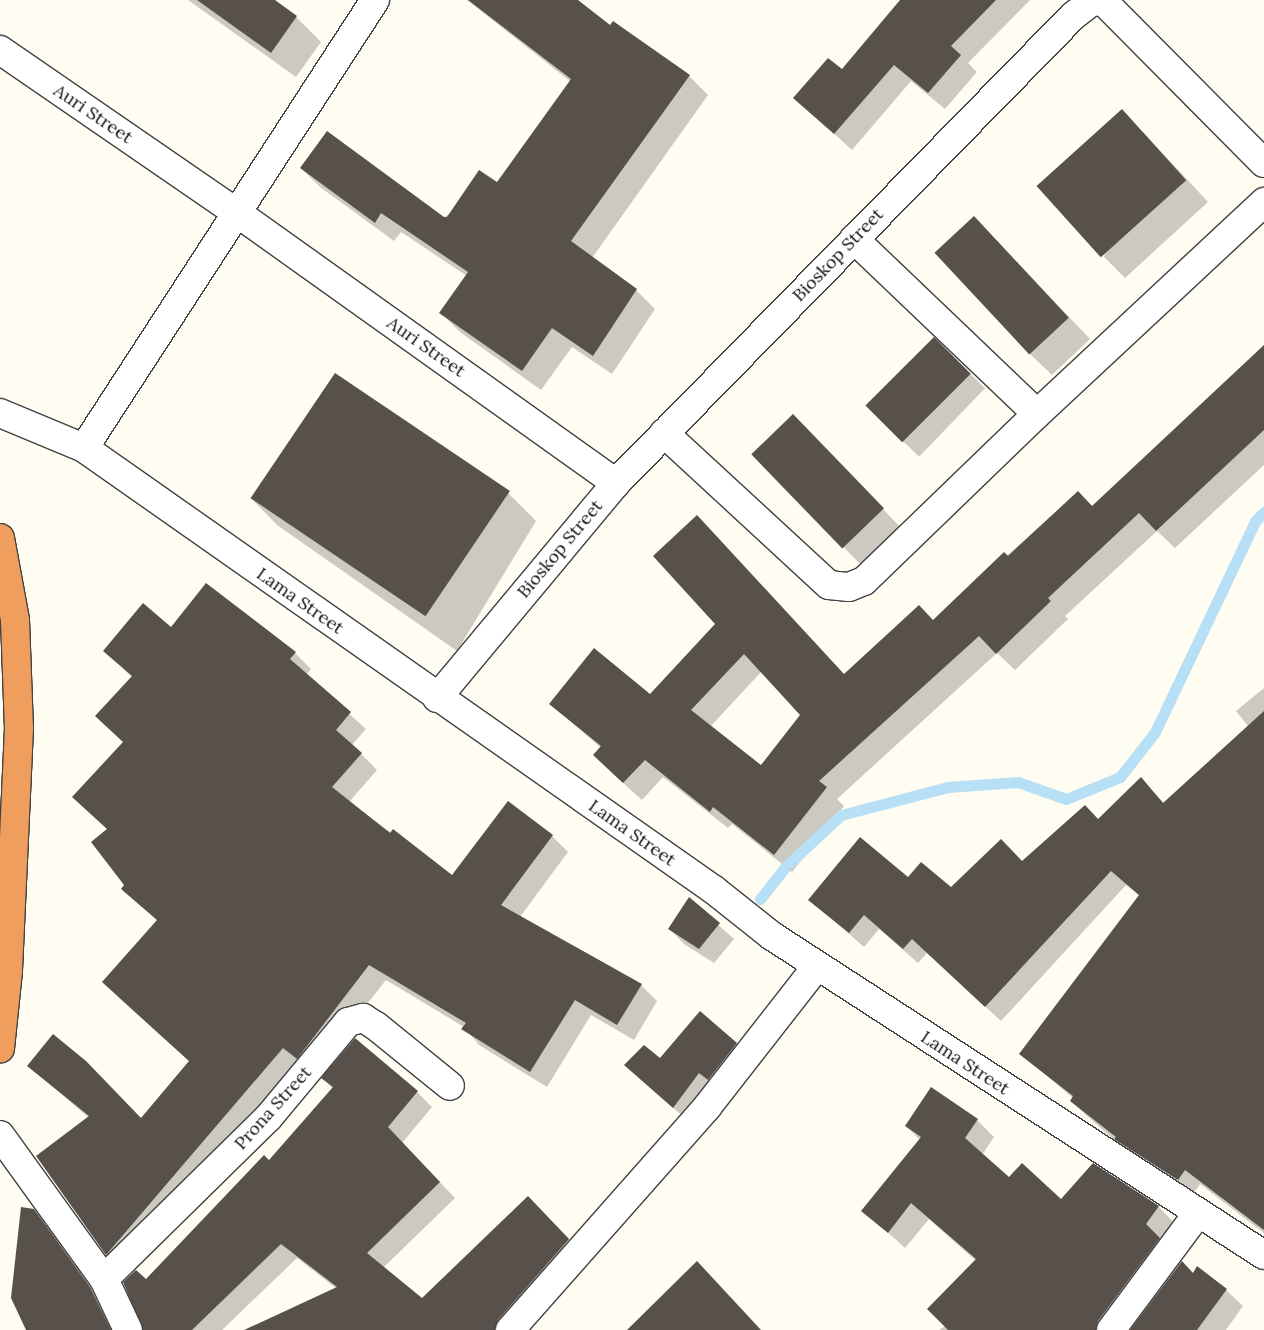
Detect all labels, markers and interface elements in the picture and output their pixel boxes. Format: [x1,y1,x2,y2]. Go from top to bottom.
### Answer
street label: Auri Street [49,80,137,148]
street label: Bioskop Street [788,204,888,306]
street label: Auri Street [383,312,469,382]
street label: Bioskop Street [513,496,607,602]
street label: Lama Street [252,563,348,639]
street label: Lama Street [584,795,680,871]
street label: Lama Street [917,1026,1013,1100]
street label: Prona Street [230,1062,316,1154]

